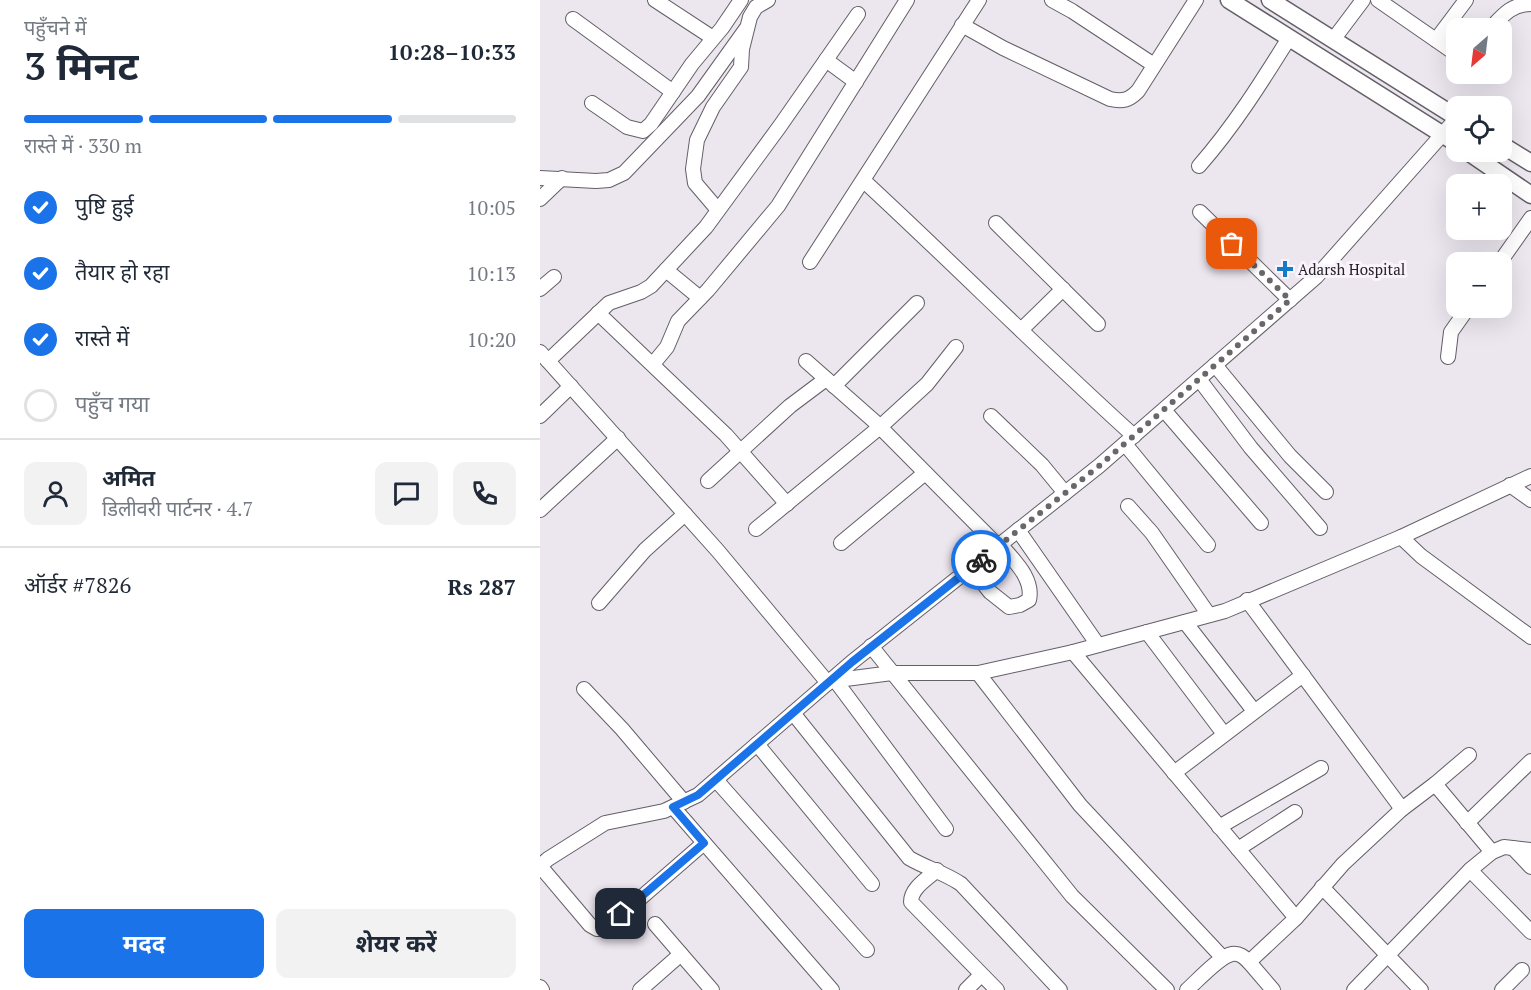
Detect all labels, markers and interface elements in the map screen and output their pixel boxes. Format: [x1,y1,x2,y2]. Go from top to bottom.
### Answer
text: पहुँचने में [24,14,87,41]
north arrow [1446,18,1512,84]
map controls [1446,18,1512,318]
text: 10:28–10:33 [388,37,516,66]
text: 3 मिनट [24,39,138,91]
button: locate [1446,96,1512,162]
text: रास्ते में · 330 m [24,132,142,159]
button: + [1446,174,1512,240]
icon: check [24,191,57,224]
text: पुष्टि हुई [75,191,134,220]
text: 10:05 [467,194,516,221]
pin [1206,218,1257,269]
icon: bag [1215,227,1248,260]
button: − [1446,252,1512,318]
icon: check [24,257,57,290]
text: तैयार हो रहा [75,257,169,286]
place label: Adarsh Hospital [1298,259,1405,279]
text: 10:13 [467,260,516,287]
marker: Adarsh Hospital [1276,260,1294,278]
icon: check [24,323,57,356]
text: रास्ते में [75,323,129,352]
text: 10:20 [467,326,516,353]
text: पहुँच गया [75,389,149,418]
button: person [24,462,87,525]
button: chat [375,462,438,525]
button: phone [453,462,516,525]
text: अमित [102,463,155,492]
text: डिलीवरी पार्टनर · 4.7 [102,495,253,522]
courier [951,530,1011,590]
icon: bike [965,544,998,577]
text: ऑर्डर #7826 [24,570,131,599]
text: Rs 287 [447,572,516,601]
pin [595,888,646,939]
icon: home [604,897,637,930]
button: मदद [24,909,264,978]
button: शेयर करें [276,909,516,978]

